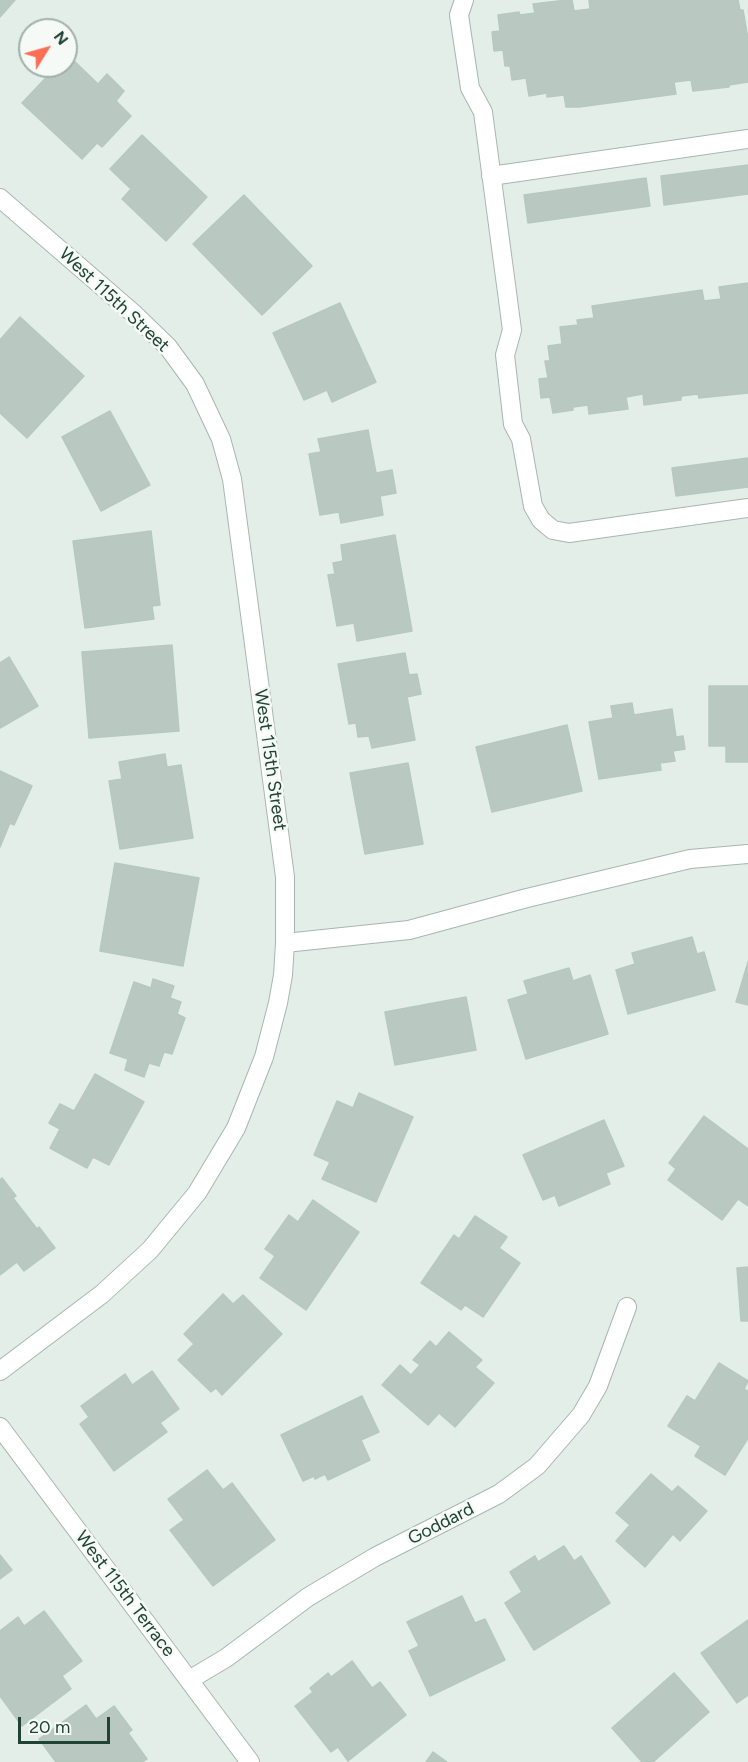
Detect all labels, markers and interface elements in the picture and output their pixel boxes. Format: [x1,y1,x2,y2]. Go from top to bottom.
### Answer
north arrow [18,18,78,78]
text: N [50,27,72,49]
street label: West 115th Street [54,243,174,357]
street label: West 115th Street [249,688,291,832]
street label: Goddard [404,1498,478,1550]
street label: West 115th Terrace [71,1527,179,1661]
scale bar [21,1705,112,1743]
text: 20 m [29,1716,70,1738]

